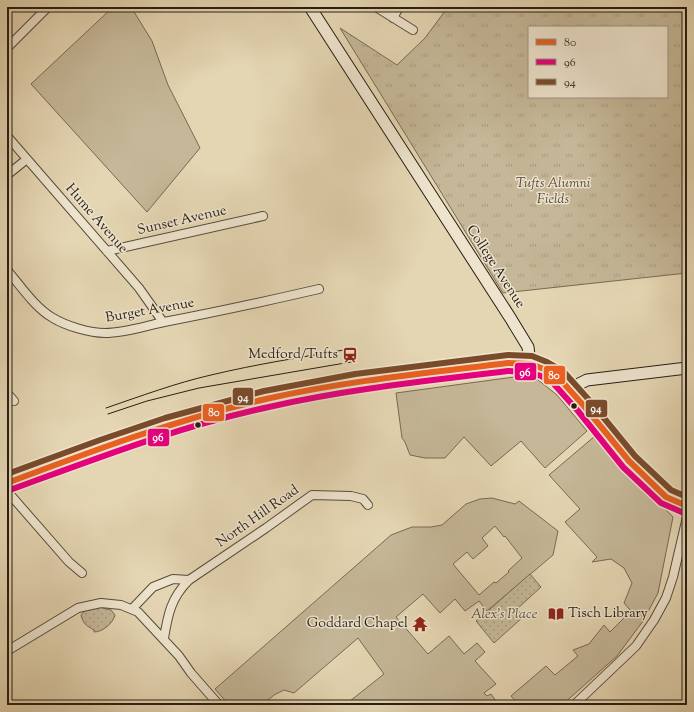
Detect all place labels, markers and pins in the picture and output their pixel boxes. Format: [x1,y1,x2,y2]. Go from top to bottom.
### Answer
place label: Medford/Tufts [248,345,338,365]
station icon: Medford/Tufts [341,346,359,364]
unlabelled marker [569,401,579,411]
unlabelled marker [193,420,203,430]
place label: Tisch Library [568,604,648,624]
library icon: Tisch Library [547,605,565,623]
place label: Goddard Chapel [307,614,408,634]
temple icon: Goddard Chapel [411,615,429,633]

